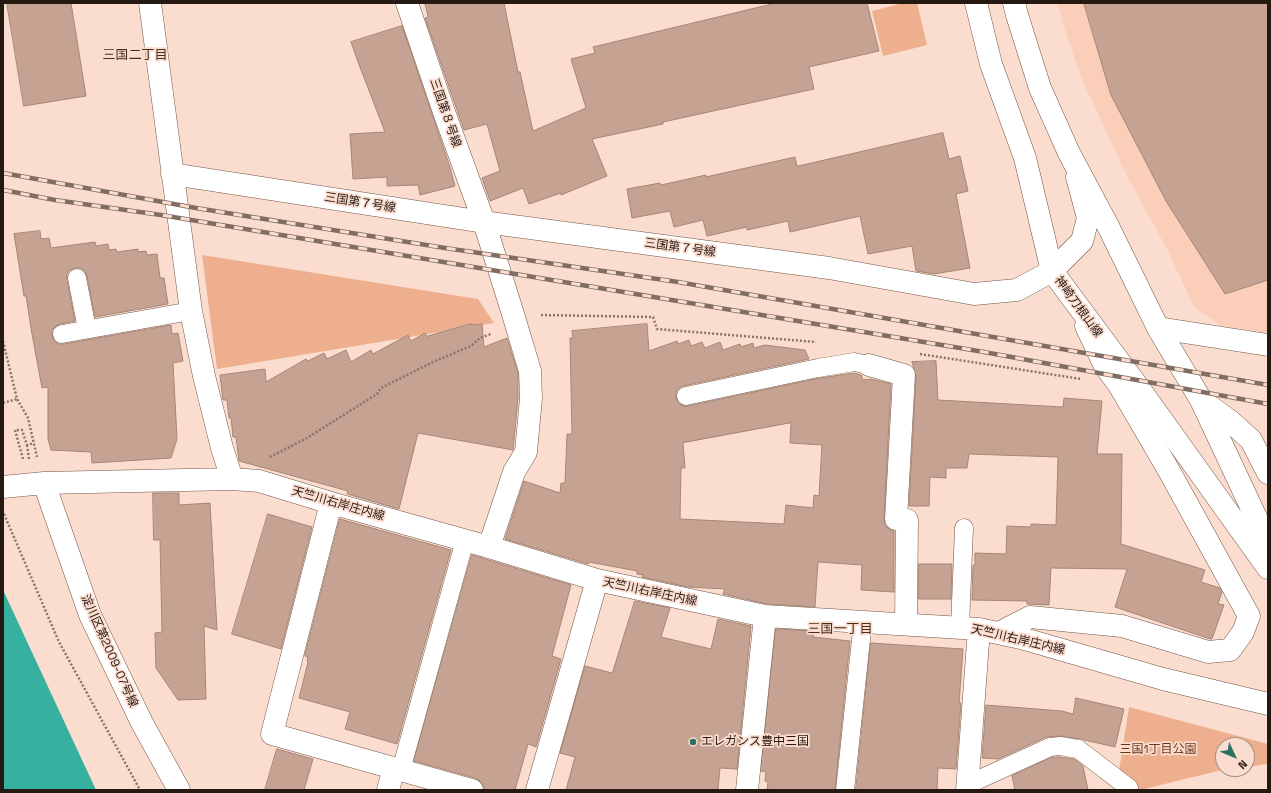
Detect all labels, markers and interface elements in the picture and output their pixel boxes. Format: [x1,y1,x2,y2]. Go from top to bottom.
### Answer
district label: 三国二丁目 [103,47,167,63]
street label: 三国第８号線 [426,77,464,149]
street label: 三国第７号線 [323,190,397,216]
street label: 三国第７号線 [643,236,717,260]
street label: 神崎刀根山線 [1051,274,1105,340]
street label: 天竺川右岸庄内線 [290,484,386,524]
street label: 天竺川右岸庄内線 [602,575,698,609]
street label: 淀川区第2009-07号線 [78,592,140,710]
district label: 三国一丁目 [808,621,872,637]
street label: 天竺川右岸庄内線 [970,622,1066,658]
place label: エレガンス豊中三国 [701,735,809,749]
marker: エレガンス豊中三国 [688,737,698,747]
north arrow [1215,737,1255,777]
park label: 三国1丁目公園 [1119,743,1197,757]
text: N [1235,757,1251,772]

